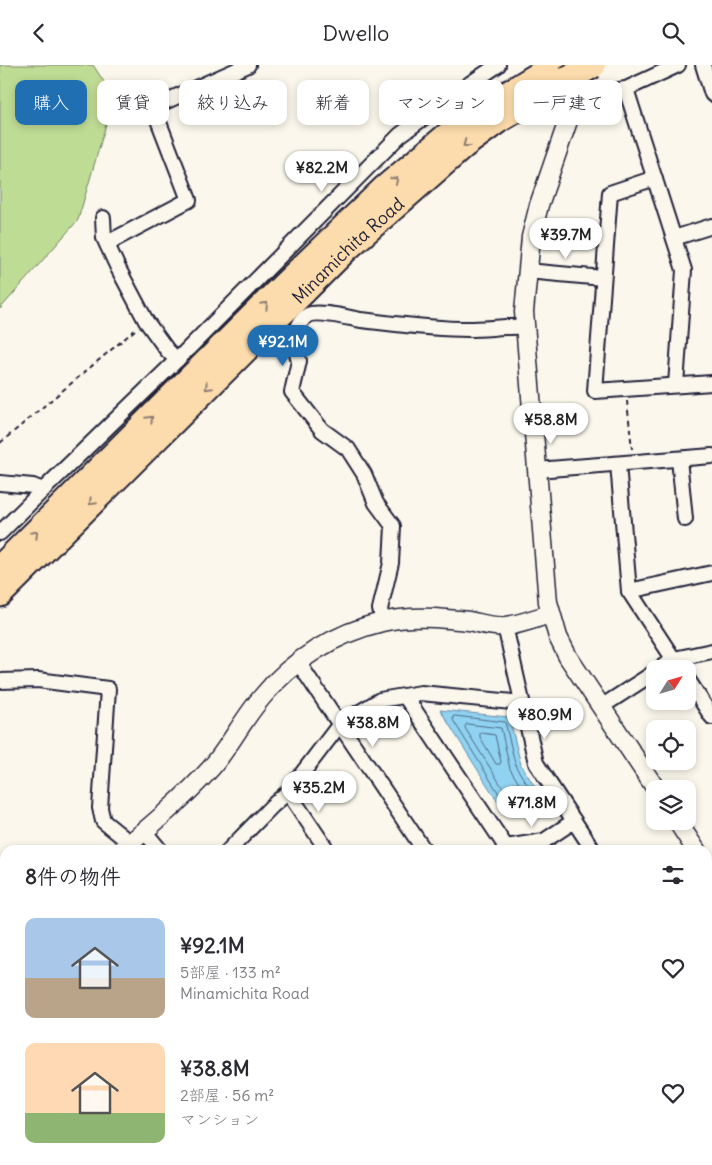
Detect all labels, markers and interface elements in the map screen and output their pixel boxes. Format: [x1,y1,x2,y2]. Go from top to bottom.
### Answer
icon: back [25,19,53,47]
text: Dwello [323,19,389,47]
icon: search [659,19,687,47]
chip: 購入 [15,80,87,125]
chip: 賃貸 [97,80,169,125]
chip: 絞り込み [179,80,287,125]
chip: 新着 [297,80,369,125]
chip: マンション [379,80,504,125]
chip: 一戸建て [514,80,622,125]
one-way arrow [462,138,472,147]
pin: ¥82.2M [281,151,363,193]
text: ¥82.2M [296,157,348,177]
one-way arrow [389,177,398,186]
street label: Minamichita Road [287,192,409,308]
pin: ¥39.7M [525,217,607,260]
text: ¥39.7M [540,224,592,244]
one-way arrow [259,302,268,311]
pin: ¥92.1M [242,325,324,367]
text: ¥92.1M [258,331,308,351]
one-way arrow [204,381,213,390]
pin: ¥58.8M [510,403,592,445]
text: ¥58.8M [524,409,578,429]
one-way arrow [144,416,153,425]
one-way arrow [89,496,98,505]
one-way arrow [29,531,38,540]
north arrow [646,660,696,710]
map controls [646,660,696,830]
pin: ¥80.9M [504,697,586,740]
text: ¥80.9M [518,704,572,724]
pin: ¥38.8M [332,705,414,748]
text: ¥38.8M [346,712,400,732]
button: locate [646,720,696,770]
pin: ¥35.2M [278,771,360,813]
text: ¥35.2M [293,777,345,797]
button: layers [646,780,696,830]
pin: ¥71.8M [491,785,573,828]
text: ¥71.8M [507,792,557,812]
icon: filters [659,861,687,889]
text: 8件の物件 [25,863,121,890]
text: ¥92.1M [180,932,245,959]
icon: home [65,938,125,998]
icon: heart [659,954,687,982]
text: 5部屋 · 133 m² [180,962,281,982]
text: Minamichita Road [180,983,309,1003]
text: ¥38.8M [180,1055,250,1082]
icon: home [65,1063,125,1123]
icon: heart [659,1079,687,1107]
text: 2部屋 · 56 m² [180,1085,274,1105]
text: マンション [180,1109,259,1129]

